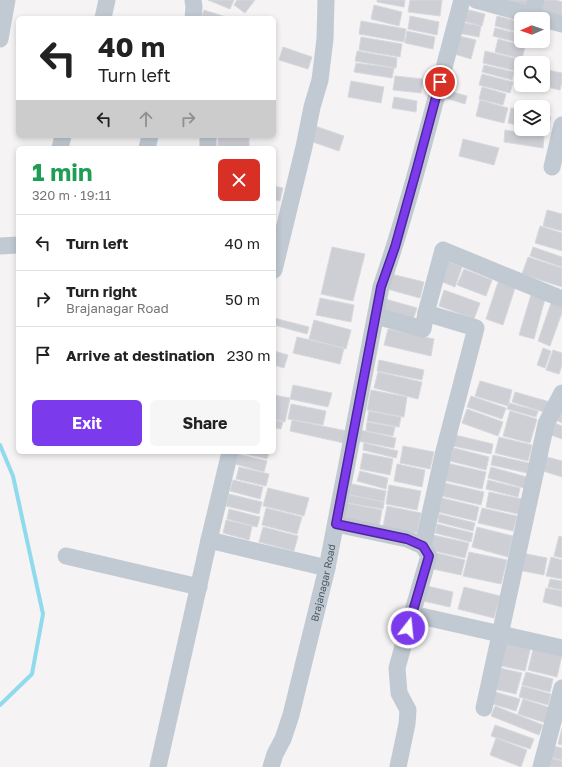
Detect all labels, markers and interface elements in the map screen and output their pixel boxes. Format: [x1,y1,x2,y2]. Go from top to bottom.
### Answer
north arrow [514,12,550,48]
map controls [514,12,550,136]
text: 40 m [98,30,165,63]
icon: left [32,32,84,84]
button: search [514,56,550,92]
text: Turn left [98,64,171,86]
pin [423,65,457,99]
icon: arrive [429,71,451,93]
button: layers [514,100,550,136]
icon: left [93,108,115,130]
icon: ahead [135,108,157,130]
icon: right [177,108,199,130]
text: 1 min [32,157,92,186]
button: close [218,159,260,201]
text: 320 m · 19:11 [32,187,111,203]
icon: left [32,232,54,254]
text: Turn left [66,234,128,252]
text: 40 m [225,234,260,252]
text: Turn right [66,282,137,300]
icon: right [32,288,54,310]
text: 50 m [225,290,260,308]
text: Brajanagar Road [66,300,169,316]
icon: arrive [32,344,54,366]
text: Arrive at destination [66,346,215,364]
text: 230 m [227,346,271,364]
button: Exit [32,400,142,446]
button: Share [150,400,260,446]
street label: Brajanagar Road [308,543,337,623]
position arrow [387,607,429,649]

